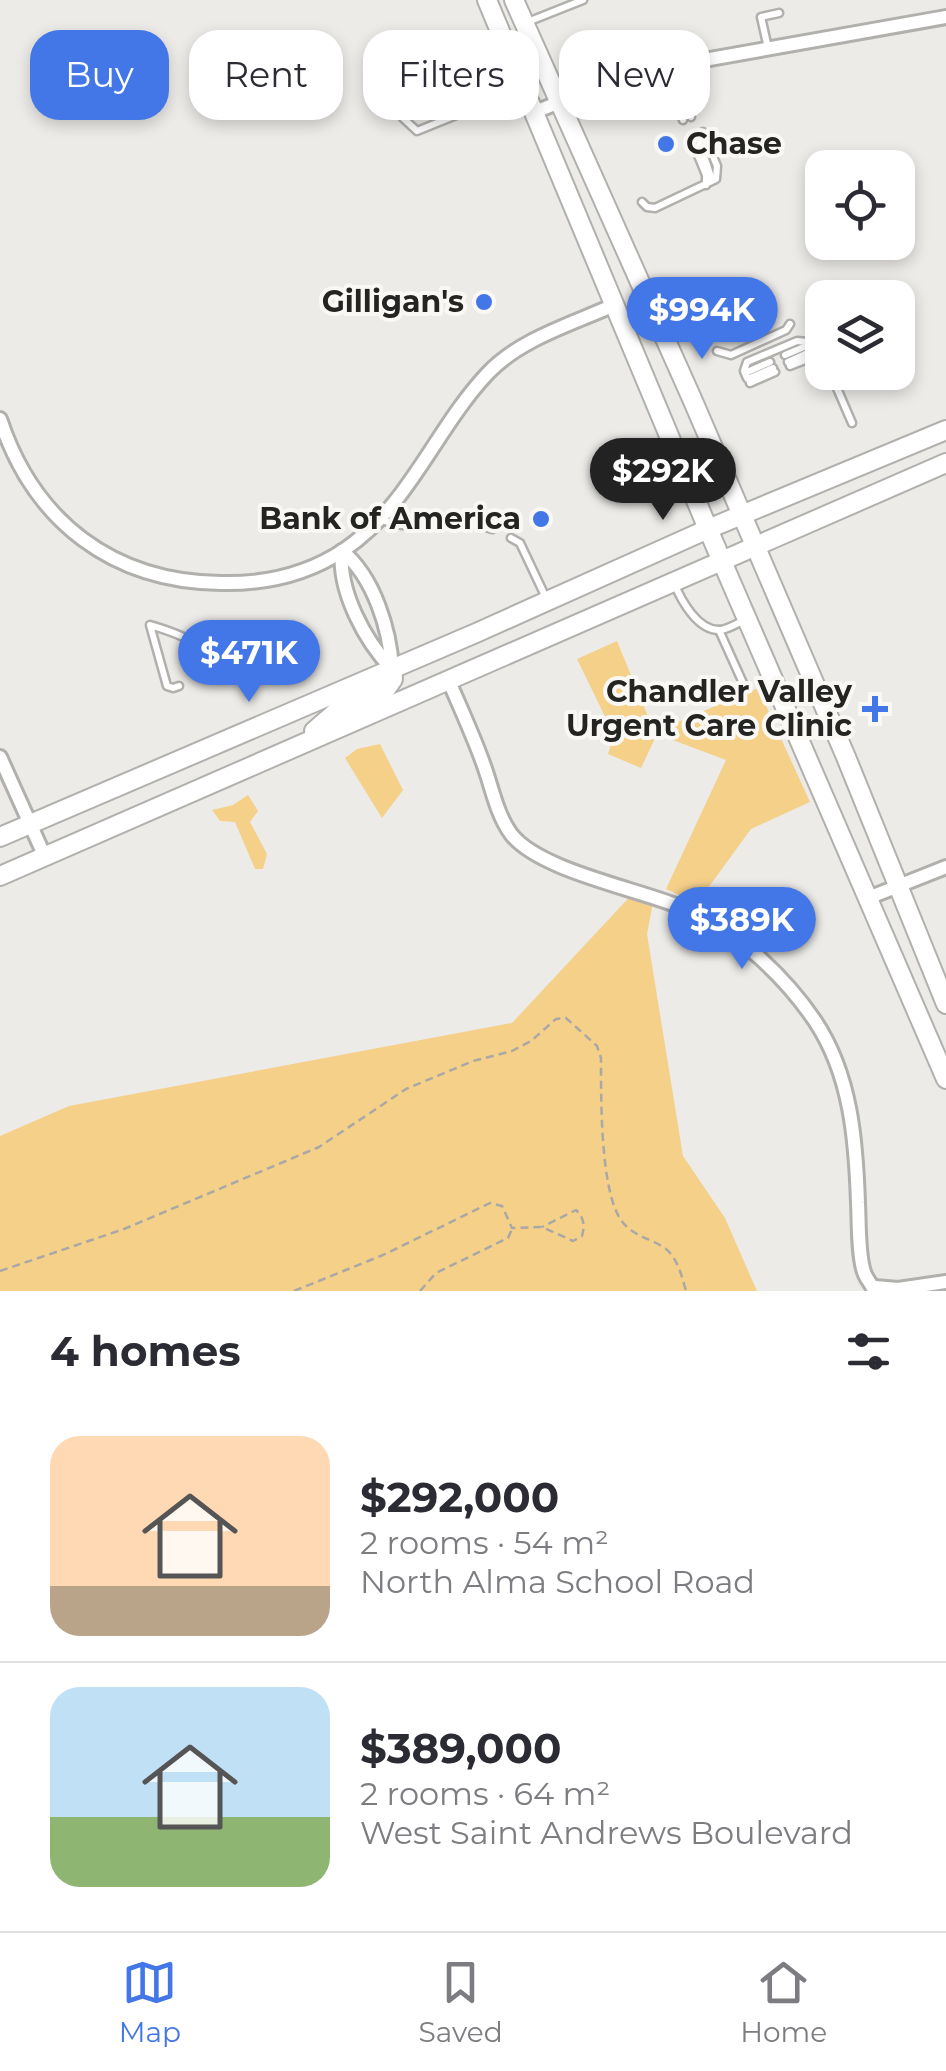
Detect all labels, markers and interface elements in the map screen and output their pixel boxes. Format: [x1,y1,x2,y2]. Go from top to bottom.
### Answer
chip: Buy [30,30,169,120]
chip: Rent [189,30,343,120]
chip: Filters [363,30,539,120]
chip: New [559,30,710,120]
place label: Chase [686,125,782,162]
marker: Chase [655,133,677,155]
map controls [805,150,915,390]
button: locate [805,150,915,260]
pin: $994K [632,277,772,362]
button: layers [805,280,915,390]
place label: Gilligan's [322,283,464,320]
text: $994K [649,290,755,329]
marker: Gilligan's [473,291,495,313]
pin: $292K [593,438,733,523]
text: $292K [612,451,714,490]
place label: Bank of America [259,500,521,537]
marker: Bank of America [530,508,552,530]
pin: $471K [179,620,319,705]
text: $471K [200,633,298,672]
place label: Chandler Valley Urgent Care Clinic [566,673,853,744]
marker: Chandler Valley Urgent Care Clinic [862,696,888,722]
pin: $389K [672,887,812,972]
text: $389K [690,900,794,939]
icon: filters [841,1324,896,1379]
text: 4 homes [50,1325,241,1377]
text: $292,000 [360,1471,559,1523]
icon: home [130,1476,250,1596]
text: 2 rooms · 54 m² [360,1523,609,1562]
text: North Alma School Road [360,1562,755,1601]
text: $389,000 [360,1722,561,1774]
icon: home [130,1727,250,1847]
text: 2 rooms · 64 m² [360,1774,610,1813]
text: West Saint Andrews Boulevard [360,1813,853,1852]
tab: Map [119,1955,181,2049]
tab: Saved [419,1955,503,2049]
tab: Home [740,1955,827,2049]

